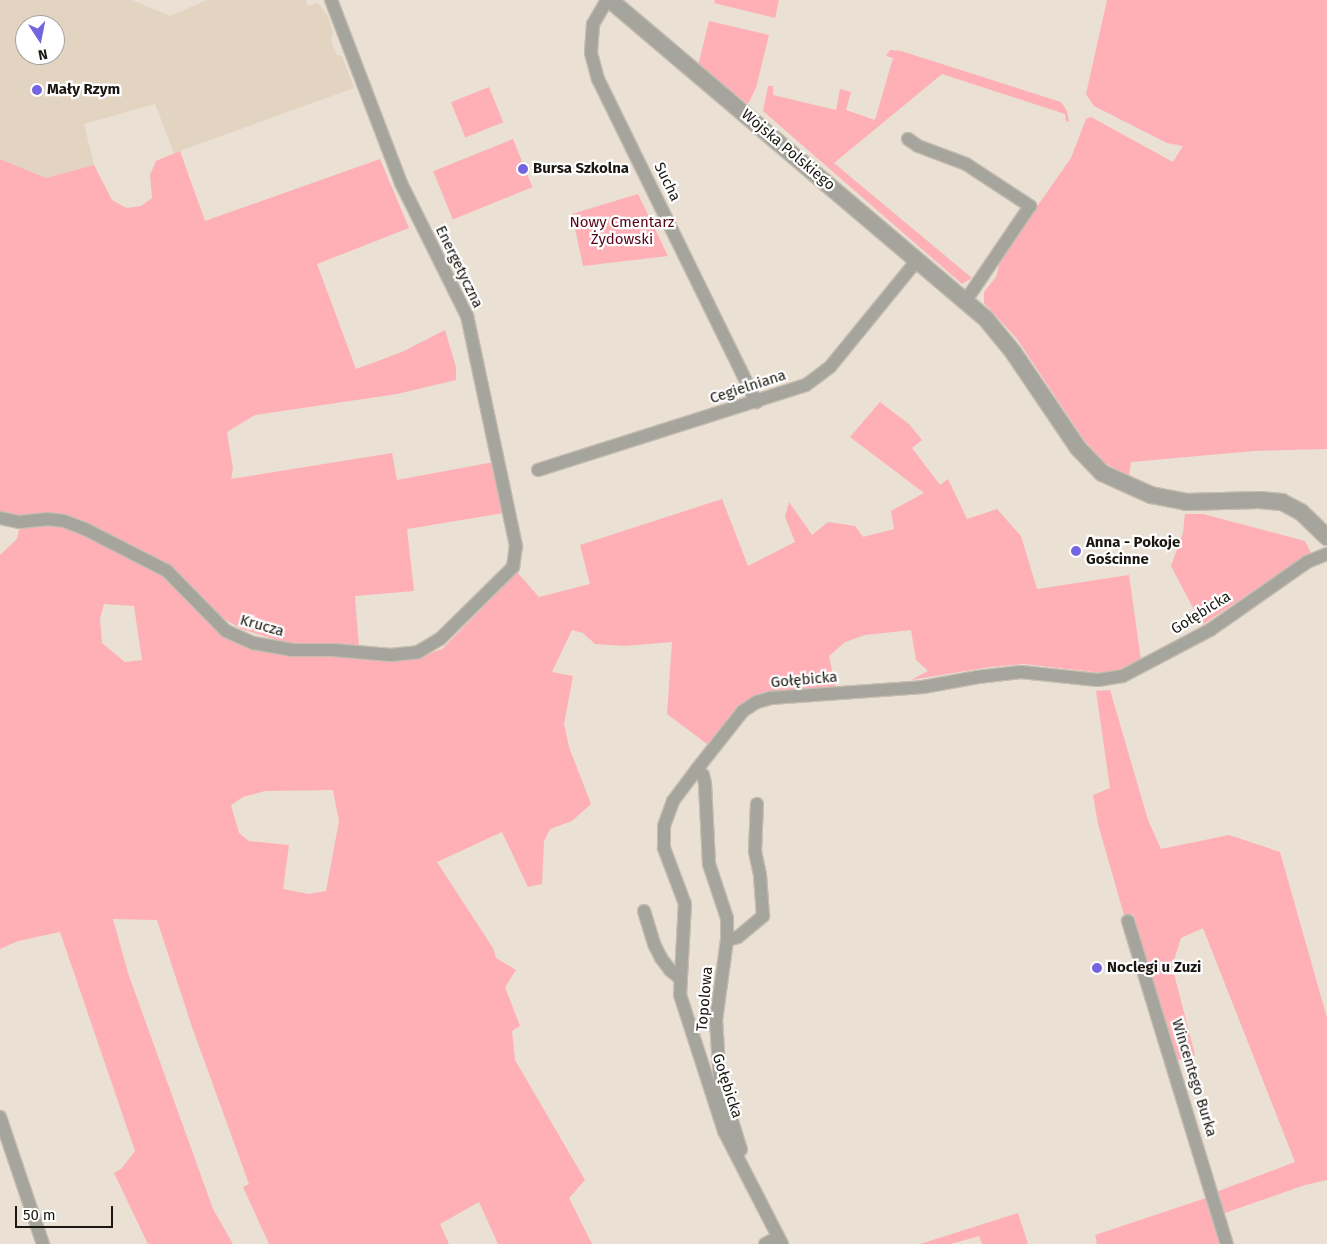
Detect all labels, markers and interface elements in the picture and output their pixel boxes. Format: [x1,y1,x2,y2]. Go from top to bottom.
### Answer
north arrow [15,15,65,65]
text: N [37,45,49,63]
place label: Mały Rzym [47,81,120,99]
marker: Mały Rzym [31,84,43,96]
street label: Wojska Polskiego [738,106,838,194]
place label: Bursa Szkolna [533,160,629,178]
street label: Sucha [650,160,684,204]
marker: Bursa Szkolna [517,163,529,175]
park label: Nowy Cmentarz Żydowski [570,213,674,248]
street label: Energetyczna [431,223,487,311]
street label: Cegielniana [708,366,788,408]
place label: Anna - Pokoje Gościnne [1086,533,1180,568]
marker: Anna - Pokoje Gościnne [1070,545,1082,557]
street label: Gołębicka [1168,588,1234,638]
street label: Krucza [238,611,286,641]
street label: Gołębicka [770,668,838,692]
place label: Noclegi u Zuzi [1107,959,1201,977]
marker: Noclegi u Zuzi [1091,962,1103,974]
street label: Topolowa [693,966,717,1032]
street label: Wincentego Burka [1168,1017,1220,1139]
street label: Gołębicka [708,1051,746,1121]
scale bar [18,1196,115,1228]
text: 50 m [23,1206,56,1224]

